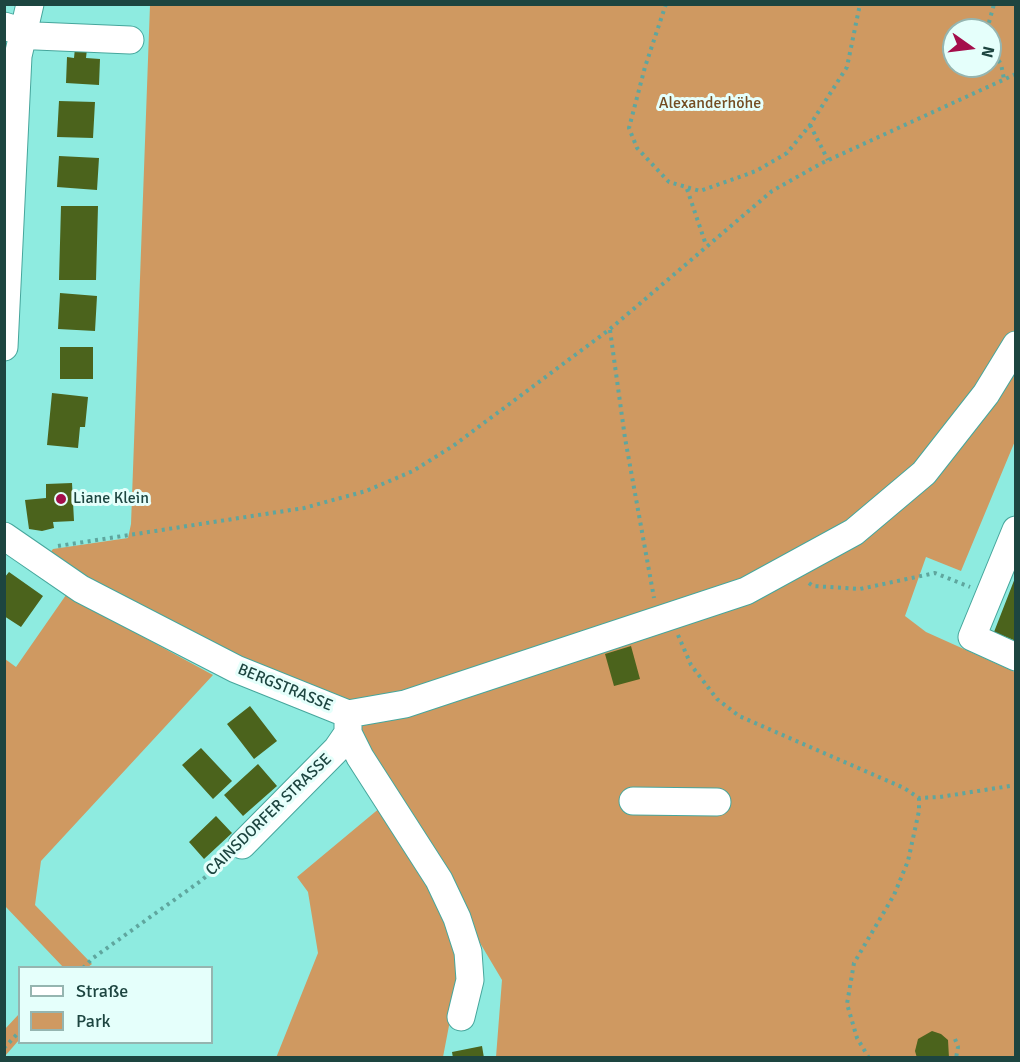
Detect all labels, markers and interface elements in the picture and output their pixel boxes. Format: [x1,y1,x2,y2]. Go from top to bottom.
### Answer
north arrow [942,18,1002,78]
text: N [976,44,999,60]
park label: Alexanderhöhe [659,94,761,114]
place label: Liane Klein [73,489,149,509]
marker: Liane Klein [54,492,68,506]
street label: BERGSTRASSE [235,660,335,716]
street label: CAINSDORFER STRASSE [202,750,336,880]
legend [18,966,213,1044]
text: Straße [76,980,128,1002]
text: Park [76,1010,111,1032]

